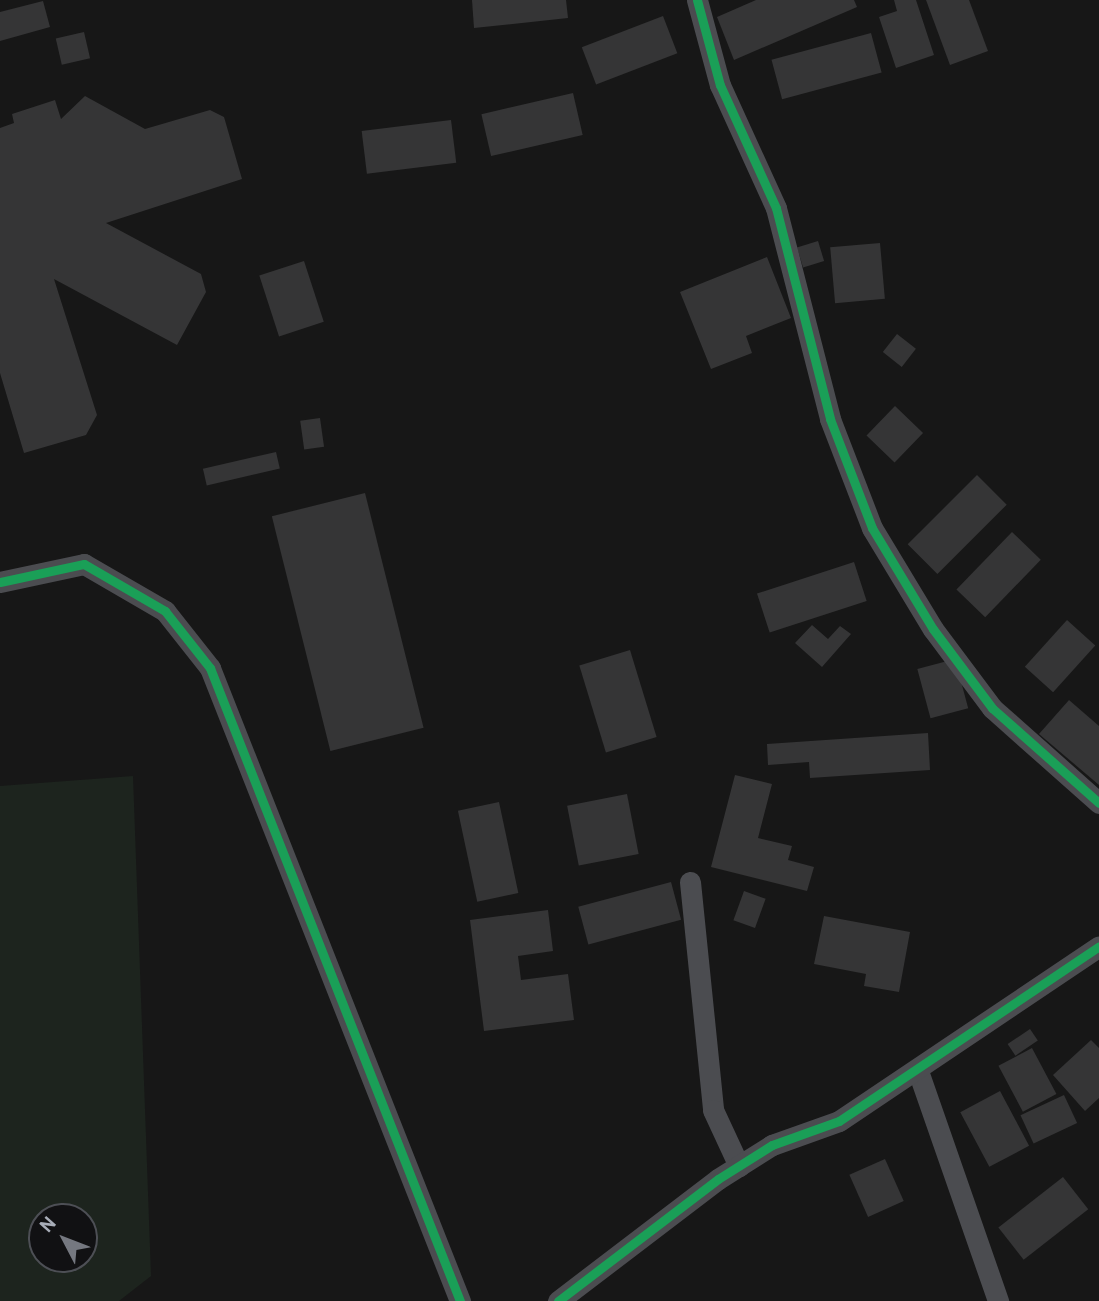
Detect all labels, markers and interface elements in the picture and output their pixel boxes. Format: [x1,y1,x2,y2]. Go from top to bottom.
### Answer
north arrow [28,1203,98,1273]
text: N [35,1212,62,1238]

